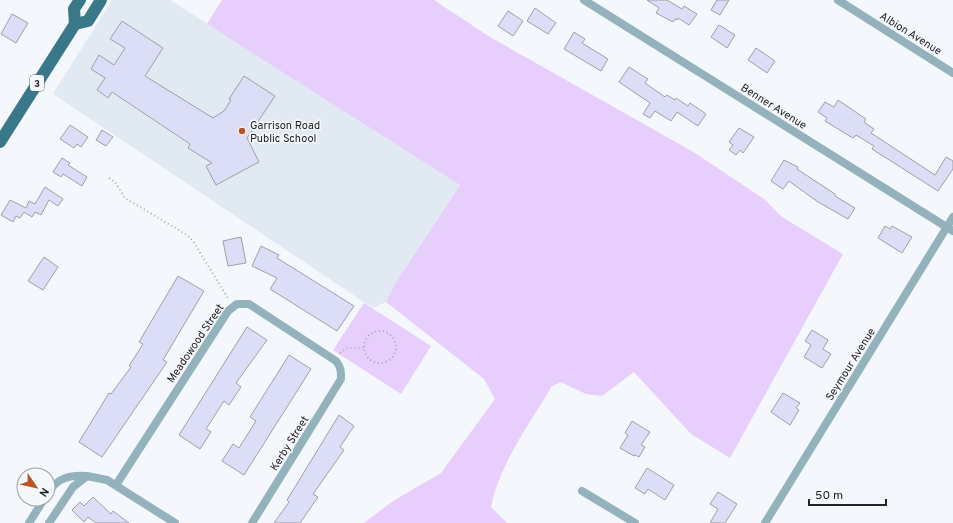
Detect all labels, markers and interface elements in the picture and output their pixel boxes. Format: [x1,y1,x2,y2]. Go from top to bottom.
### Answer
street label: Albion Avenue [877,9,944,59]
road number: 3 [30,75,44,91]
street label: Benner Avenue [738,81,809,133]
place label: Garrison Road Public School [250,119,320,146]
marker: Garrison Road Public School [237,126,247,136]
street label: Meadowood Street [164,301,227,386]
street label: Seymour Avenue [823,326,879,403]
street label: Kerby Street [267,414,312,474]
north arrow [16,467,56,507]
scale bar [809,481,886,507]
text: N [35,485,51,499]
text: 50 m [815,488,843,504]

